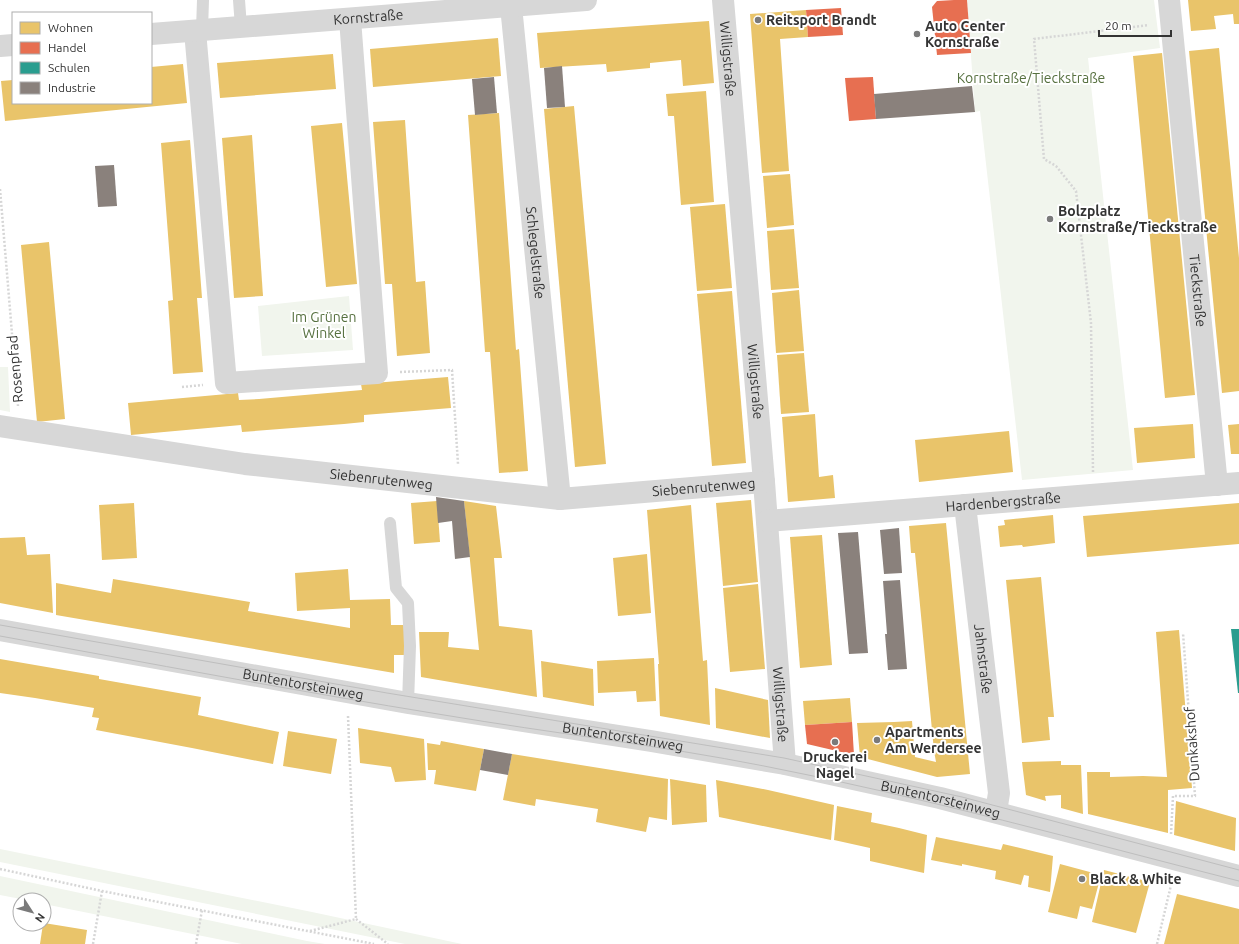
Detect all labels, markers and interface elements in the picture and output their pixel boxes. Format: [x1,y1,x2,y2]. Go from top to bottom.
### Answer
street label: Kornstraße [333,6,404,28]
legend [12,12,152,104]
place label: Reitsport Brandt [766,12,877,28]
scale bar [1099,12,1171,38]
marker: Reitsport Brandt [753,15,763,25]
place label: Auto Center Kornstraße [925,18,1006,50]
text: 20 m [1105,19,1132,32]
street label: Willigstraße [717,20,739,97]
text: Wohnen [48,21,93,34]
marker: Auto Center Kornstraße [912,29,922,39]
text: Handel [48,41,86,54]
text: Schulen [48,61,90,74]
park label: Kornstraße/Tieckstraße [957,70,1105,86]
text: Industrie [48,81,96,94]
place label: Bolzplatz Kornstraße/Tieckstraße [1058,203,1217,235]
street label: Schlegelstraße [523,206,548,300]
marker: Bolzplatz Kornstraße/Tieckstraße [1045,214,1055,224]
street label: Tieckstraße [1186,253,1209,328]
park label: Im Grünen Winkel [291,309,357,341]
street label: Rosenpfad [4,335,26,403]
street label: Willigstraße [744,343,767,420]
street label: Siebenrutenweg [329,465,434,493]
street label: Siebenrutenweg [651,475,756,499]
street label: Hardenbergstraße [945,489,1062,515]
street label: Jahnstraße [971,623,995,695]
street label: Buntentorsteinweg [242,666,365,703]
street label: Willigstraße [770,666,791,743]
street label: Dunkakshof [1181,705,1203,782]
street label: Buntentorsteinweg [561,719,685,754]
place label: Apartments Am Werdersee [885,724,982,756]
marker: Apartments Am Werdersee [872,735,882,745]
marker: Druckerei Nagel [830,737,840,747]
place label: Druckerei Nagel [803,749,867,781]
street label: Buntentorsteinweg [879,777,1002,821]
place label: Black & White [1090,871,1182,887]
marker: Black & White [1077,874,1087,884]
north arrow [12,892,52,932]
text: N [33,911,47,925]

